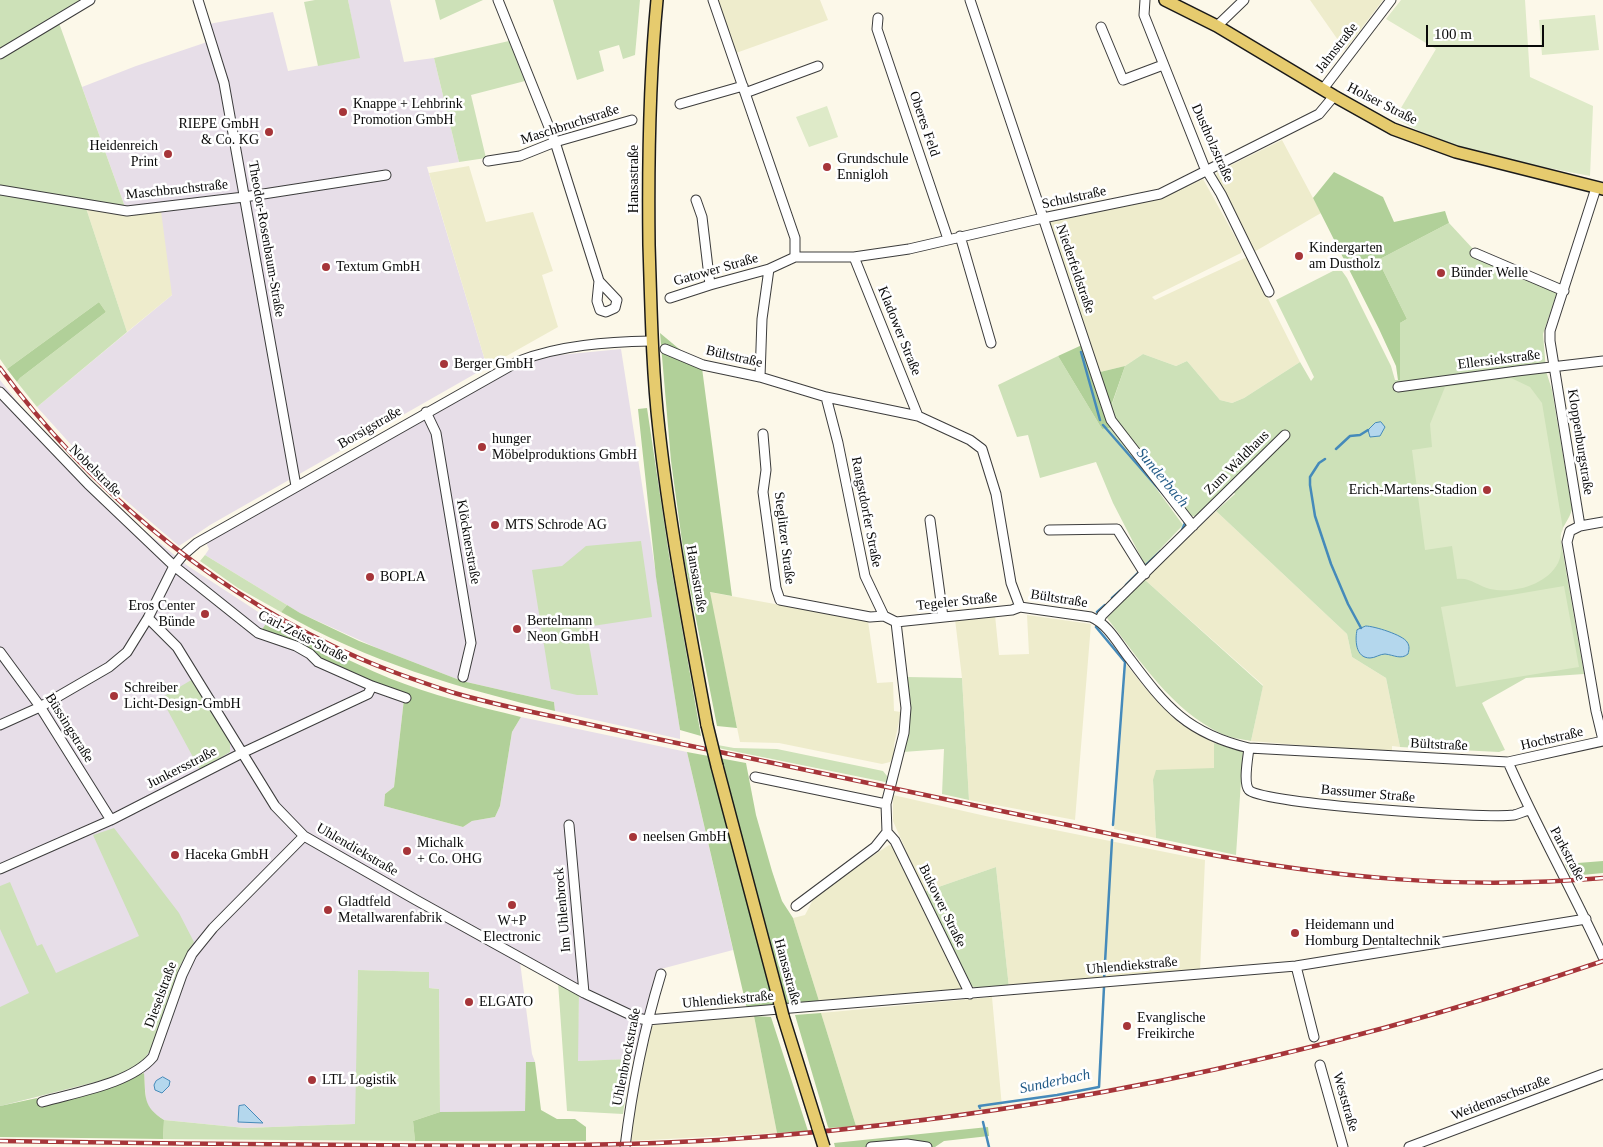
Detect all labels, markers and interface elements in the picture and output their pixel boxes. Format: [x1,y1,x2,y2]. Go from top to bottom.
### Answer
scale bar [1428,15,1546,47]
street label: Jahnstraße [1312,20,1362,76]
text: 100 m [1434,26,1472,42]
street label: Holser Straße [1344,79,1420,129]
street label: Oberes Feld [905,89,943,159]
place label: Knappe + Lehbrink Promotion GmbH [353,96,463,128]
street label: Maschbruchstraße [519,101,621,149]
street label: Dustholzstraße [1187,101,1237,185]
marker: Knappe + Lehbrink Promotion GmbH [337,106,349,118]
place label: RIEPE GmbH & Co. KG [178,116,259,148]
marker: RIEPE GmbH & Co. KG [263,126,275,138]
place label: Heidenreich Print [90,138,158,170]
street label: Hansastraße [626,145,642,213]
marker: Heidenreich Print [162,148,174,160]
place label: Grundschule Ennigloh [837,151,909,184]
street label: Theodor-Rosenbaum-Straße [244,160,288,318]
marker: Grundschule Ennigloh [821,161,833,173]
street label: Maschbruchstraße [125,176,229,204]
street label: Schulstraße [1040,183,1108,213]
street label: Niederfeldstraße [1052,222,1098,316]
place label: Kindergarten am Dustholz [1309,240,1383,272]
street label: Gatower Straße [672,250,760,290]
marker: Kindergarten am Dustholz [1293,250,1305,262]
place label: Textum GmbH [336,259,420,275]
marker: Textum GmbH [320,261,332,273]
place label: Bünder Welle [1451,265,1528,281]
marker: Bünder Welle [1435,267,1447,279]
street label: Kladower Straße [874,284,924,378]
street label: Bültstraße [704,342,764,372]
street label: Ellersiekstraße [1457,347,1541,373]
place label: Berger GmbH [454,356,533,372]
marker: Berger GmbH [438,358,450,370]
street label: Kloppenburgstraße [1563,388,1597,496]
street label: Borsigstraße [335,403,405,453]
street label: Zum Waldhaus [1201,427,1273,499]
place label: hunger Möbelproduktions GmbH [492,431,637,464]
street label: Nobelstraße [65,441,125,501]
marker: hunger Möbelproduktions GmbH [476,441,488,453]
water label: Sunderbach [1132,445,1192,511]
street label: Rangstdorfer Straße [847,455,885,569]
place label: Erich-Martens-Stadion [1349,482,1477,498]
marker: Erich-Martens-Stadion [1481,484,1493,496]
street label: Steglitzer Straße [770,491,798,585]
street label: Klöcknerstraße [452,498,484,586]
place label: MTS Schrode AG [505,517,607,533]
marker: MTS Schrode AG [489,519,501,531]
street label: Hansastraße [682,544,710,614]
place label: BOPLA [380,569,426,585]
marker: BOPLA [364,571,376,583]
street label: Bültstraße [1029,586,1089,612]
street label: Tegeler Straße [916,589,998,615]
place label: Eros Center Bünde [129,598,195,630]
street label: Carl-Zeiss-Straße [255,607,351,667]
marker: Eros Center Bünde [199,608,211,620]
place label: Bertelmann Neon GmbH [527,613,599,646]
marker: Bertelmann Neon GmbH [511,623,523,635]
place label: Schreiber Licht-Design-GmbH [124,680,241,712]
street label: Büssingstraße [41,690,97,766]
marker: Schreiber Licht-Design-GmbH [108,690,120,702]
street label: Hochstraße [1519,724,1585,754]
street label: Bültstraße [1410,735,1468,755]
street label: Junkersstraße [144,743,220,793]
street label: Bassumer Straße [1320,782,1416,806]
street label: Uhlendiekstraße [313,820,401,880]
street label: Parkstraße [1546,824,1588,884]
place label: neelsen GmbH [643,829,727,845]
marker: neelsen GmbH [627,831,639,843]
place label: Michalk + Co. OHG [417,835,482,868]
marker: Michalk + Co. OHG [401,845,413,857]
place label: Haceka GmbH [185,847,269,863]
marker: Haceka GmbH [169,849,181,861]
street label: Bukower Straße [915,862,969,950]
street label: Im Uhlenbrock [551,867,575,953]
place label: Gladtfeld Metallwarenfabrik [338,894,442,926]
marker: W+P Electronic [506,899,518,911]
marker: Gladtfeld Metallwarenfabrik [322,904,334,916]
place label: W+P Electronic [483,913,541,946]
place label: Heidemann und Homburg Dentaltechnik [1305,917,1440,950]
marker: Heidemann und Homburg Dentaltechnik [1289,927,1301,939]
street label: Hansastraße [770,937,804,1007]
street label: Uhlendiekstraße [1086,954,1178,978]
street label: Dieselstraße [141,960,181,1030]
street label: Uhlendiekstraße [682,988,774,1012]
place label: ELGATO [479,994,533,1010]
marker: ELGATO [463,996,475,1008]
street label: Uhlenbrockstraße [609,1007,645,1107]
place label: Evanglische Freikirche [1137,1010,1205,1042]
marker: Evanglische Freikirche [1121,1020,1133,1032]
water label: Sunderbach [1018,1066,1092,1098]
street label: Weststraße [1329,1070,1361,1134]
street label: Weidemaschstraße [1449,1071,1553,1125]
place label: LTL Logistik [322,1072,397,1088]
marker: LTL Logistik [306,1074,318,1086]

